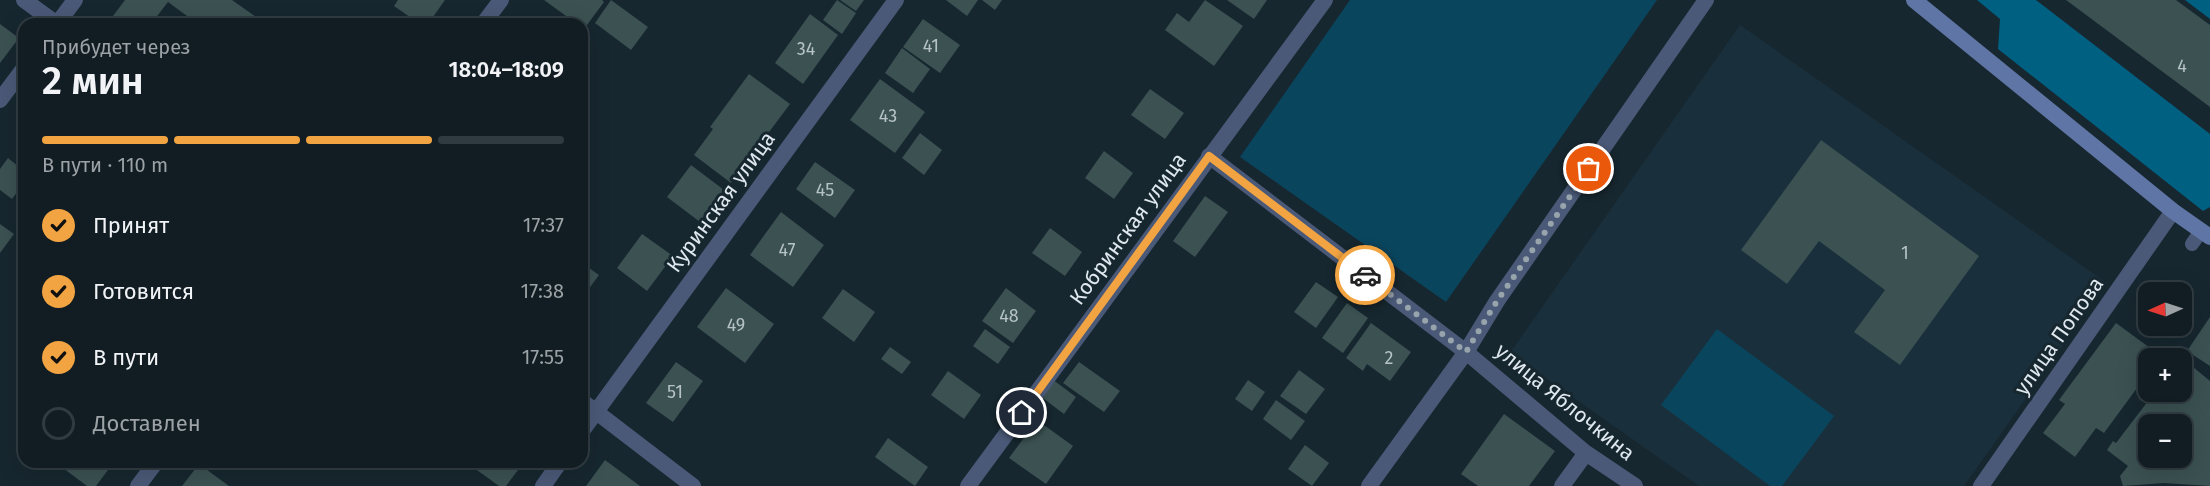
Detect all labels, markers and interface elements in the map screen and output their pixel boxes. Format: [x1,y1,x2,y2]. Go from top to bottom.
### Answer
text: Прибудет через [42,35,191,59]
house number: 41 [923,35,939,57]
house number: 34 [797,38,816,60]
house number: 4 [2177,55,2187,77]
text: 18:04–18:09 [449,56,564,83]
text: 2 мин [42,58,144,104]
house number: 43 [879,105,897,127]
street label: Куринская улица [661,127,781,277]
pin [1563,143,1614,194]
street label: Кобринская улица [1064,148,1192,310]
icon: bag [1572,152,1605,185]
text: В пути · 110 m [42,153,168,177]
house number: 45 [816,179,834,201]
icon: check [42,209,75,242]
text: Принят [93,212,169,239]
text: 17:37 [523,213,564,237]
house number: 47 [778,239,796,261]
house number: 1 [1901,242,1909,264]
courier [1335,245,1395,305]
icon: car [1349,259,1382,292]
street label: улица Попова [2009,272,2109,400]
icon: check [42,275,75,308]
text: Готовится [93,278,194,305]
text: 17:38 [520,279,564,303]
north arrow [2138,282,2192,336]
map controls [2138,282,2192,468]
house number: 48 [999,305,1019,327]
house number: 49 [727,314,745,336]
street label: улица Яблочкина [1490,338,1640,466]
icon: check [42,341,75,374]
text: В пути [93,344,159,371]
text: 17:55 [522,345,564,369]
house number: 2 [1385,347,1394,369]
button: + [2138,348,2192,402]
house number: 51 [667,381,683,403]
pin [996,387,1047,438]
icon: home [1005,396,1038,429]
text: Доставлен [93,410,201,437]
button: − [2138,414,2192,468]

